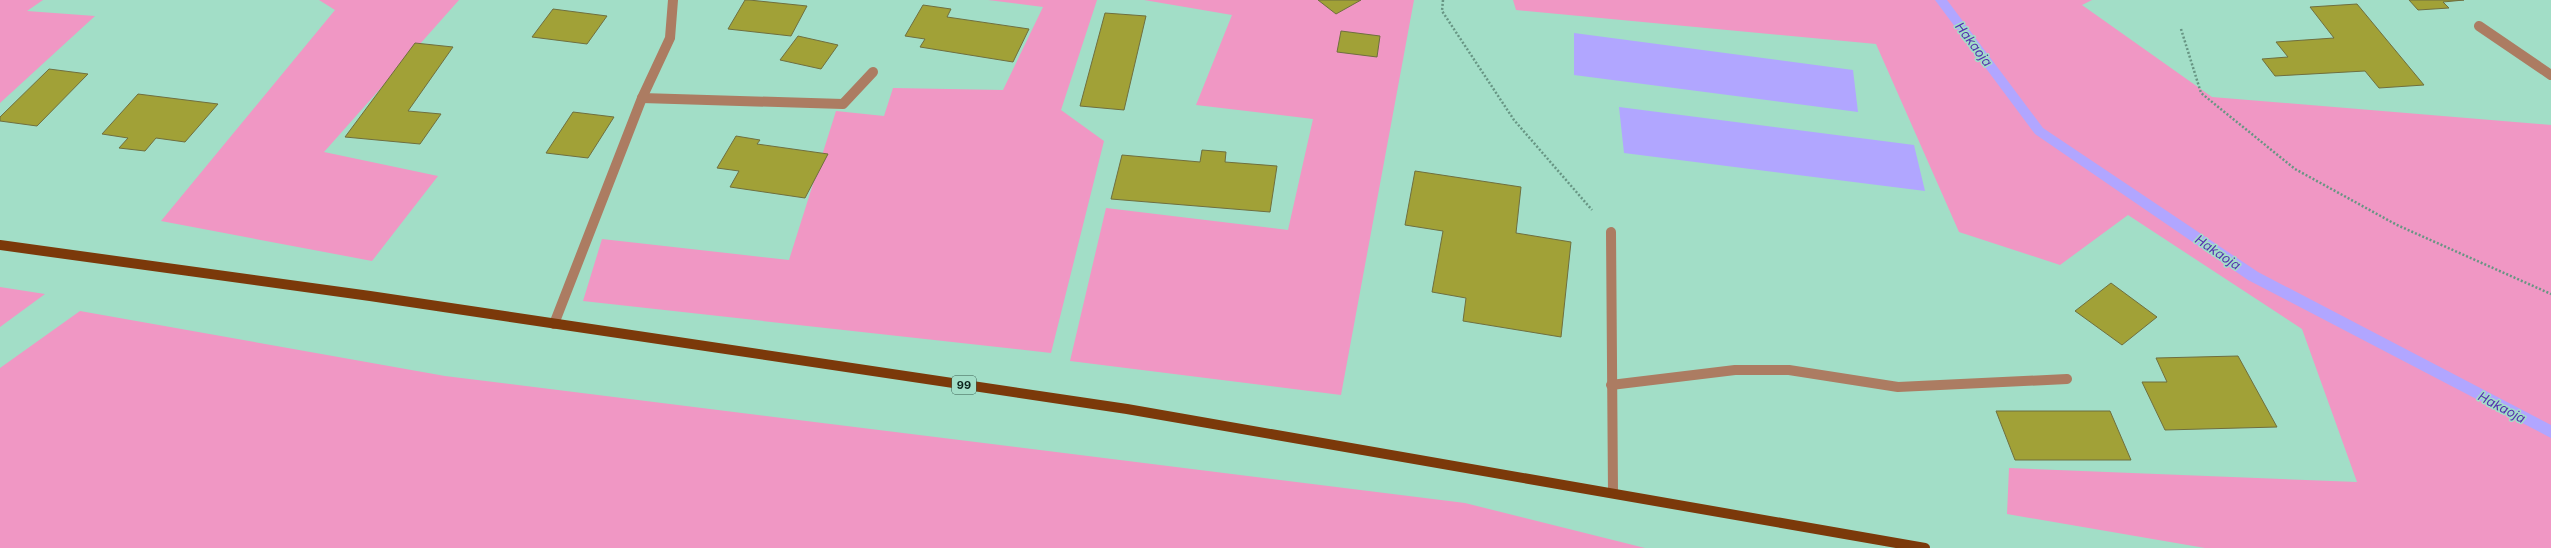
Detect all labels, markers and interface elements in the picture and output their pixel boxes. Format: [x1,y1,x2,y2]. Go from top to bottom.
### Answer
water label: Hakaoja [1952,19,1996,69]
water label: Hakaoja [2192,231,2244,273]
road number: 99 [952,376,976,394]
water label: Hakaoja [2476,388,2528,426]

